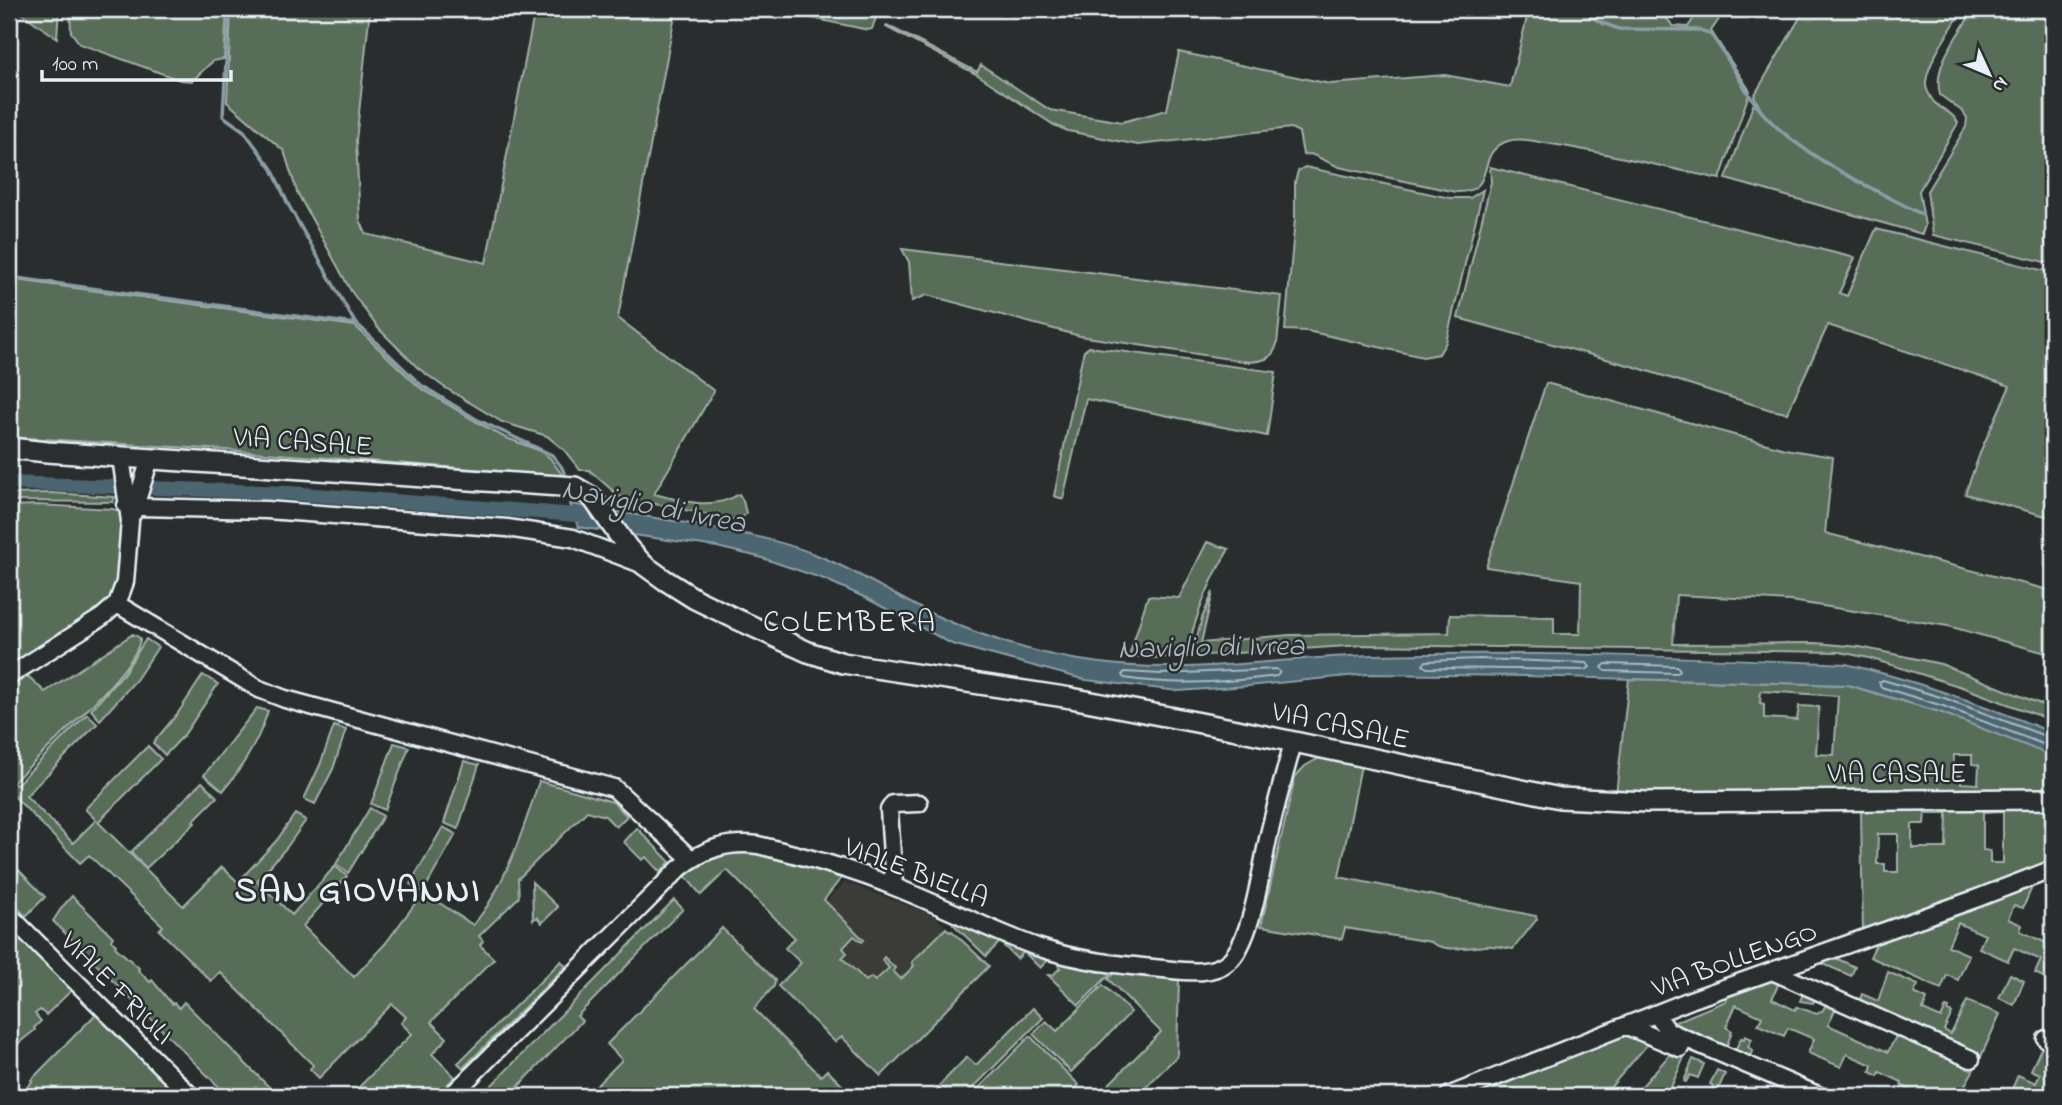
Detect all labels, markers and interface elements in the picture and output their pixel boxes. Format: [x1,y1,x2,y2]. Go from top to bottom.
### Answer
scale bar [42,38,231,82]
north arrow [1954,38,2024,108]
text: 100 m [52,50,98,80]
text: N [1985,70,2014,98]
street label: VIA CASALE [231,418,374,469]
water label: Naviglio di Ivrea [558,469,750,547]
district label: COLEMBERA [763,602,937,646]
water label: Naviglio di Ivrea [1117,625,1306,673]
street label: VIA CASALE [1267,693,1413,762]
street label: VIA CASALE [1826,755,1967,796]
street label: VIALE BIELLA [837,828,994,921]
district label: SAN GIOVANNI [234,867,482,918]
street label: VIA BOLLENGO [1646,912,1823,1010]
street label: VIALE FRIULI [49,923,182,1056]

